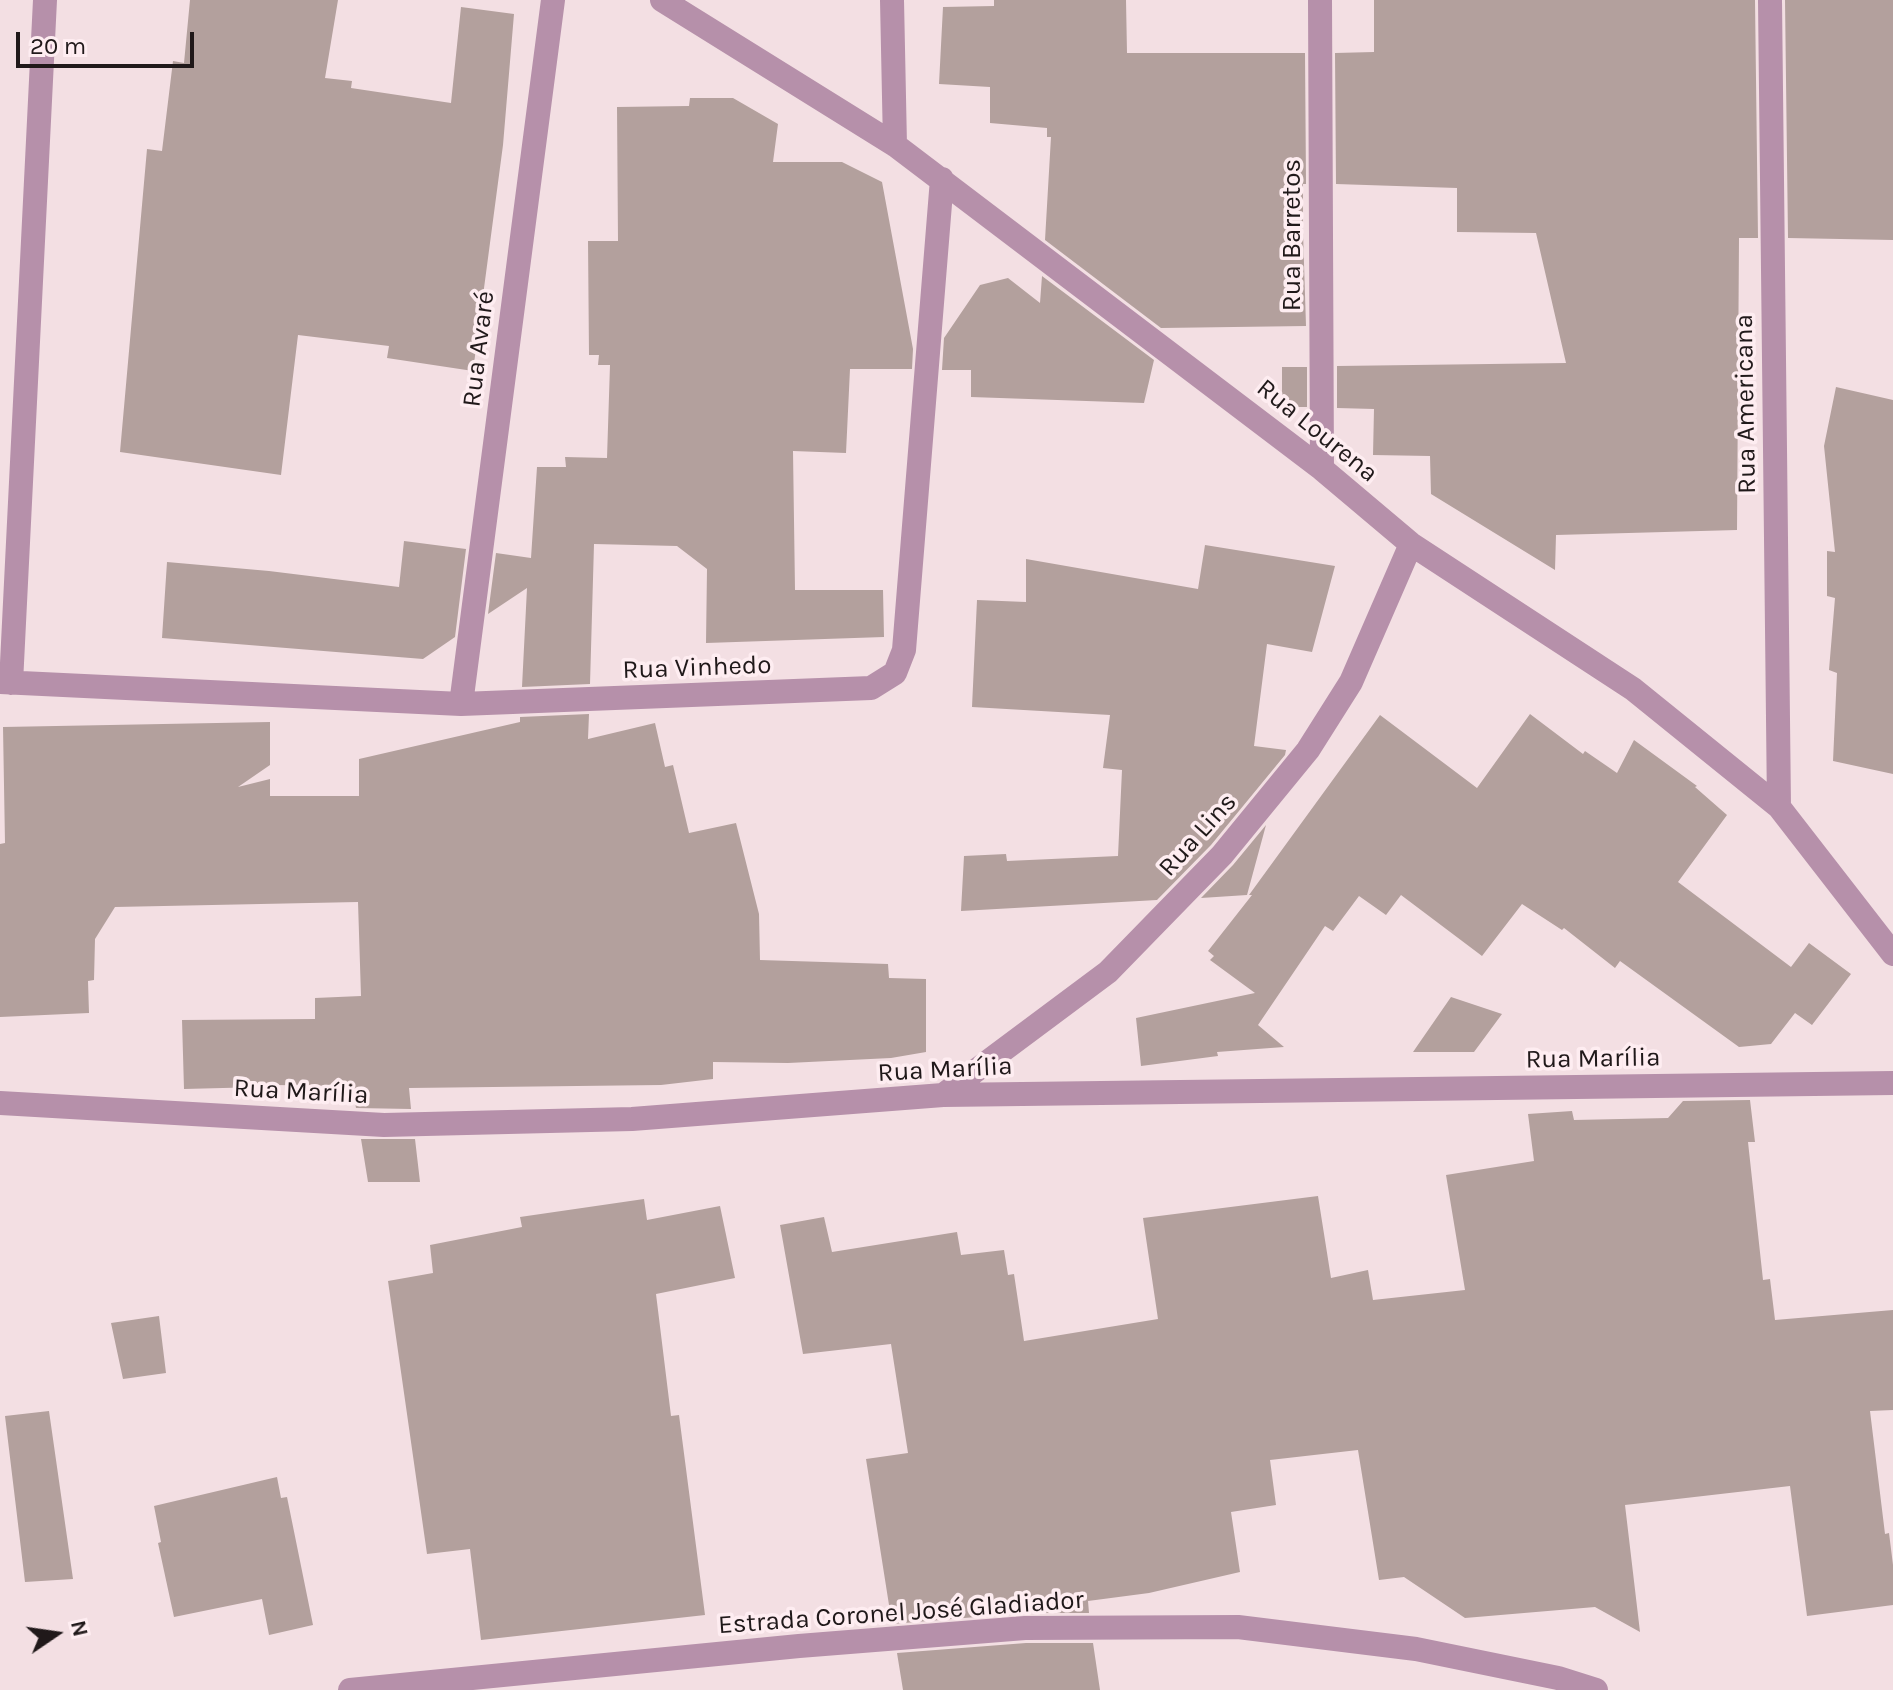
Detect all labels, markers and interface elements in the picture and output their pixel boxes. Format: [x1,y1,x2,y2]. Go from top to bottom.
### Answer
scale bar [20,16,198,66]
text: 20 m [30,32,86,60]
street label: Rua Barretos [1277,159,1309,311]
street label: Rua Avaré [456,289,502,409]
street label: Rua Americana [1729,314,1763,494]
street label: Rua Lourena [1250,373,1384,489]
street label: Rua Vinhedo [622,650,772,686]
street label: Rua Lins [1152,787,1244,883]
street label: Rua Marília [1525,1042,1661,1076]
street label: Rua Marília [877,1051,1013,1089]
street label: Rua Marília [233,1073,369,1111]
street label: Estrada Coronel José Gladiador [717,1585,1085,1641]
north arrow [16,1594,96,1674]
text: N [65,1618,94,1639]

